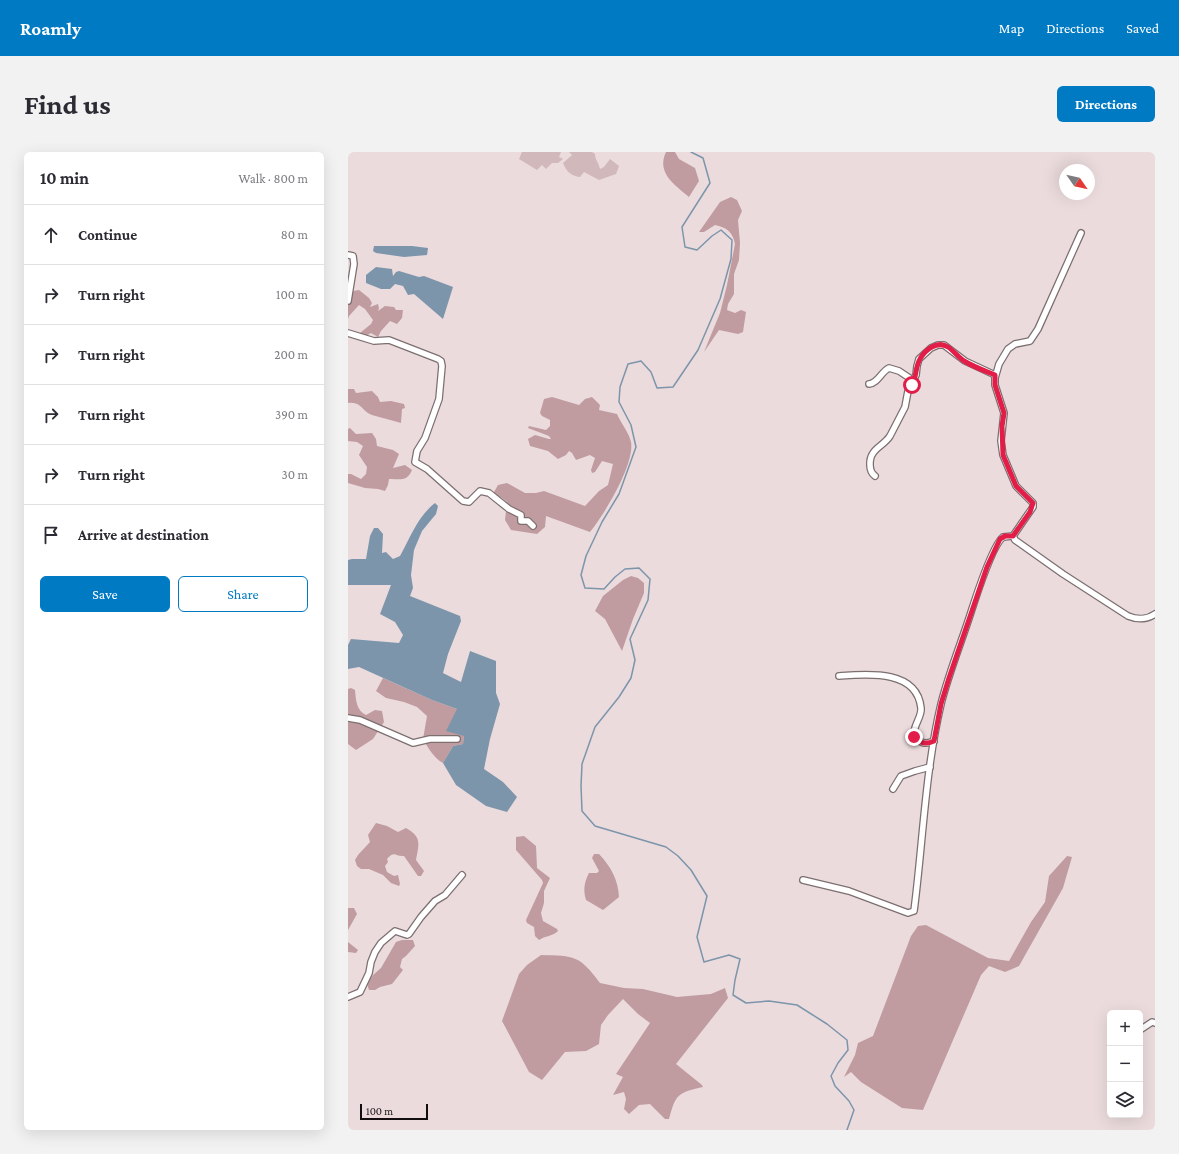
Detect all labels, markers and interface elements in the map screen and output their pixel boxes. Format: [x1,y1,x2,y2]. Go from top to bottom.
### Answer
text: Roamly [20,18,81,39]
text: Map [999,20,1024,36]
text: Directions [1046,20,1104,36]
text: Saved [1126,20,1159,36]
button: Directions [1057,86,1155,122]
text: Find us [24,89,111,120]
north arrow [1059,164,1095,200]
text: 10 min [40,169,89,188]
text: Walk · 800 m [238,171,308,186]
icon: ahead [40,224,62,246]
text: Continue [78,227,137,243]
text: 80 m [281,227,308,242]
icon: right [40,284,62,306]
text: Turn right [78,287,145,303]
text: 100 m [276,287,308,302]
icon: right [40,344,62,366]
text: Turn right [78,347,145,363]
text: 200 m [274,347,308,362]
route start [903,376,921,394]
icon: right [40,404,62,426]
text: Turn right [78,407,145,423]
text: 390 m [275,407,308,422]
icon: right [40,464,62,486]
text: Turn right [78,467,145,483]
text: 30 m [282,467,308,482]
icon: arrive [40,524,62,546]
text: Arrive at destination [78,527,209,543]
button: Save [40,576,170,612]
button: Share [178,576,308,612]
route end [905,728,923,746]
map controls [1107,1010,1143,1118]
button: + [1107,1010,1143,1046]
button: − [1107,1046,1143,1082]
button: layers [1107,1082,1143,1118]
scale bar [360,1102,428,1121]
text: 100 m [366,1105,393,1117]

